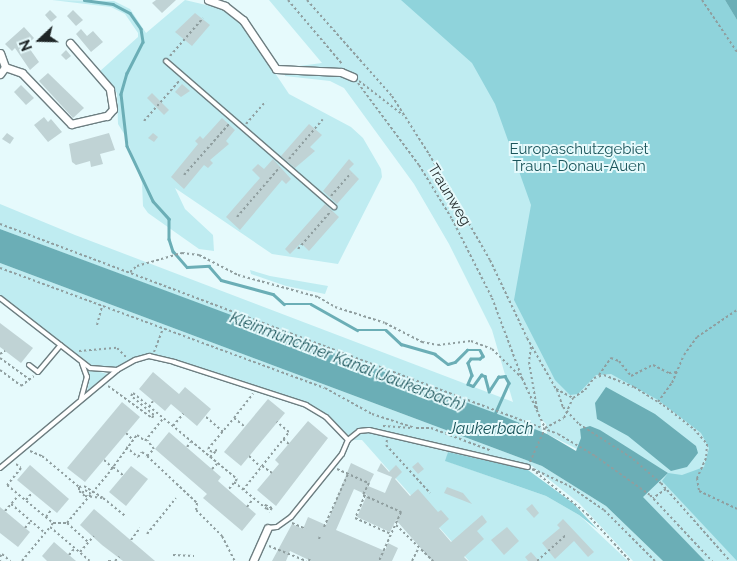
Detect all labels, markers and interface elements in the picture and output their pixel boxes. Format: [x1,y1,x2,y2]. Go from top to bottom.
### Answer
north arrow [15,15,65,65]
text: N [17,38,35,53]
park label: Europaschutzgebiet Traun-Donau-Auen [510,140,648,175]
street label: Traunweg [424,161,474,229]
water label: Kleinmünchner Kanal (Jaukerbach) [227,308,467,416]
water label: Jaukerbach [449,419,533,439]

